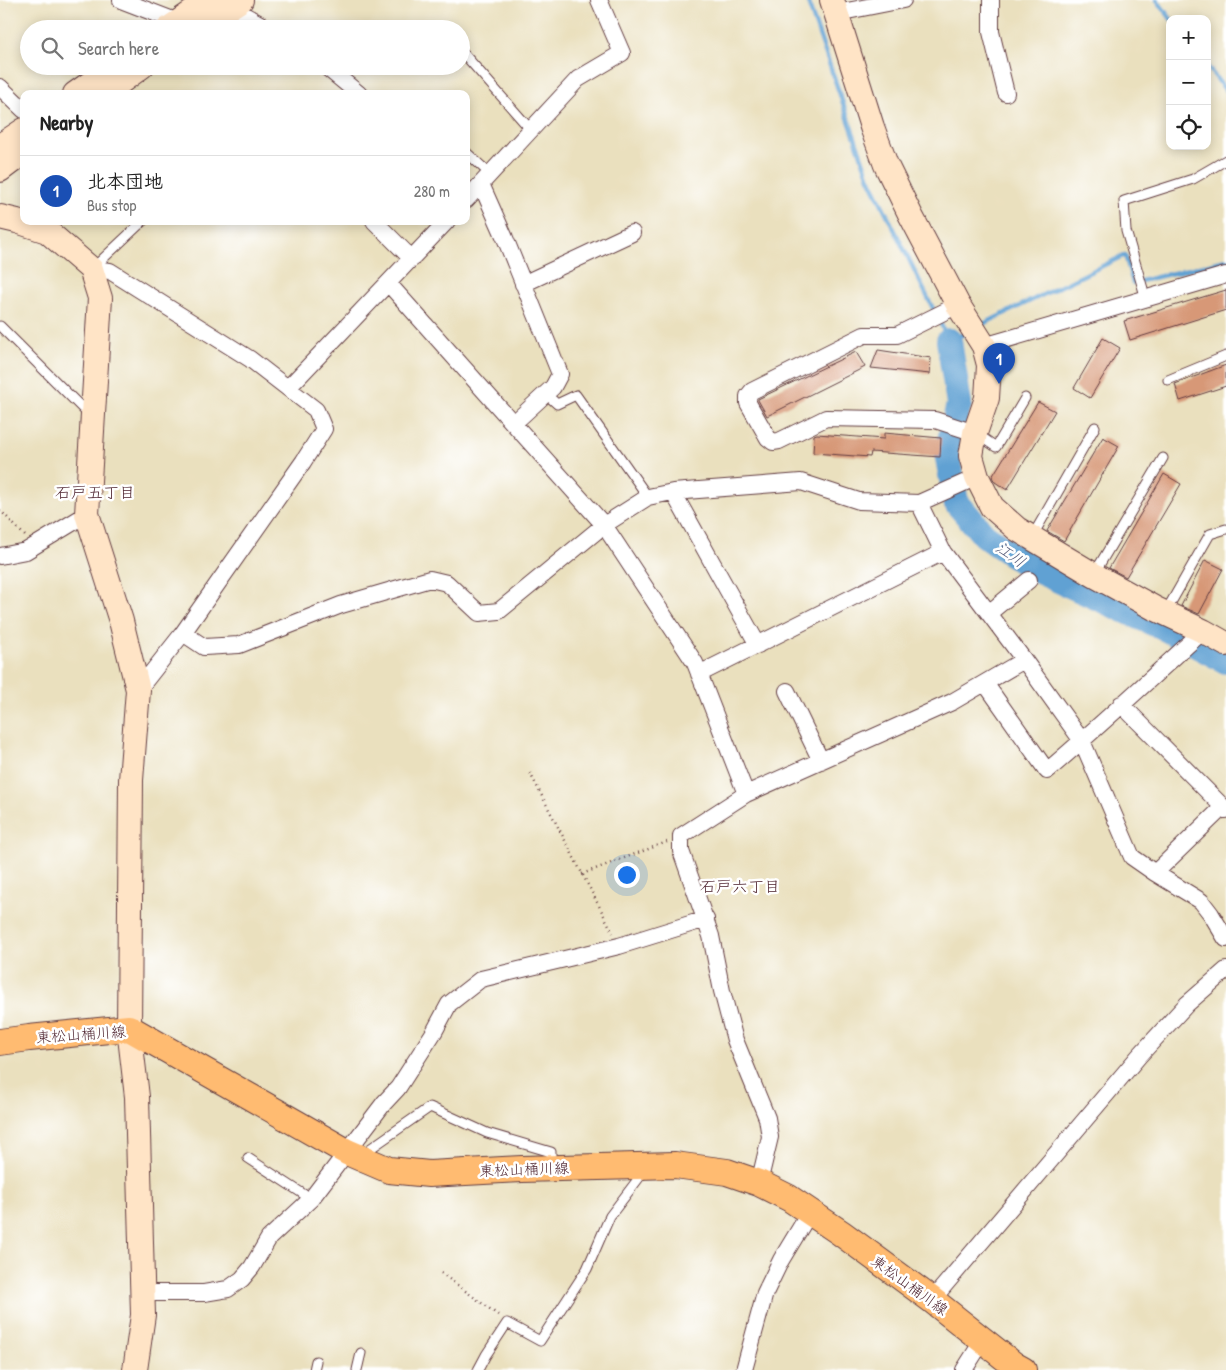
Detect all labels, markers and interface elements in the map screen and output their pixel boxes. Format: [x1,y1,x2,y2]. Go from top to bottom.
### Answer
map controls [1166,15,1211,150]
button: + [1166,15,1211,60]
search box [20,20,470,75]
icon: search [38,34,66,62]
text: Search here [78,35,159,61]
button: − [1166,60,1211,105]
button: locate [1166,105,1211,150]
text: Nearby [40,108,93,137]
text: 北本団地 [87,168,163,194]
text: 1 [53,180,59,202]
text: 280 m [414,180,450,202]
text: Bus stop [87,194,136,216]
pin: 1 [983,343,1015,384]
district label: 石戸五丁目 [55,481,135,503]
water label: 江川 [992,536,1030,572]
your location [614,862,640,888]
district label: 石戸六丁目 [700,875,780,897]
street label: 東松山桶川線 [35,1020,127,1048]
street label: 東松山桶川線 [479,1157,569,1181]
street label: 東松山桶川線 [867,1250,953,1320]

